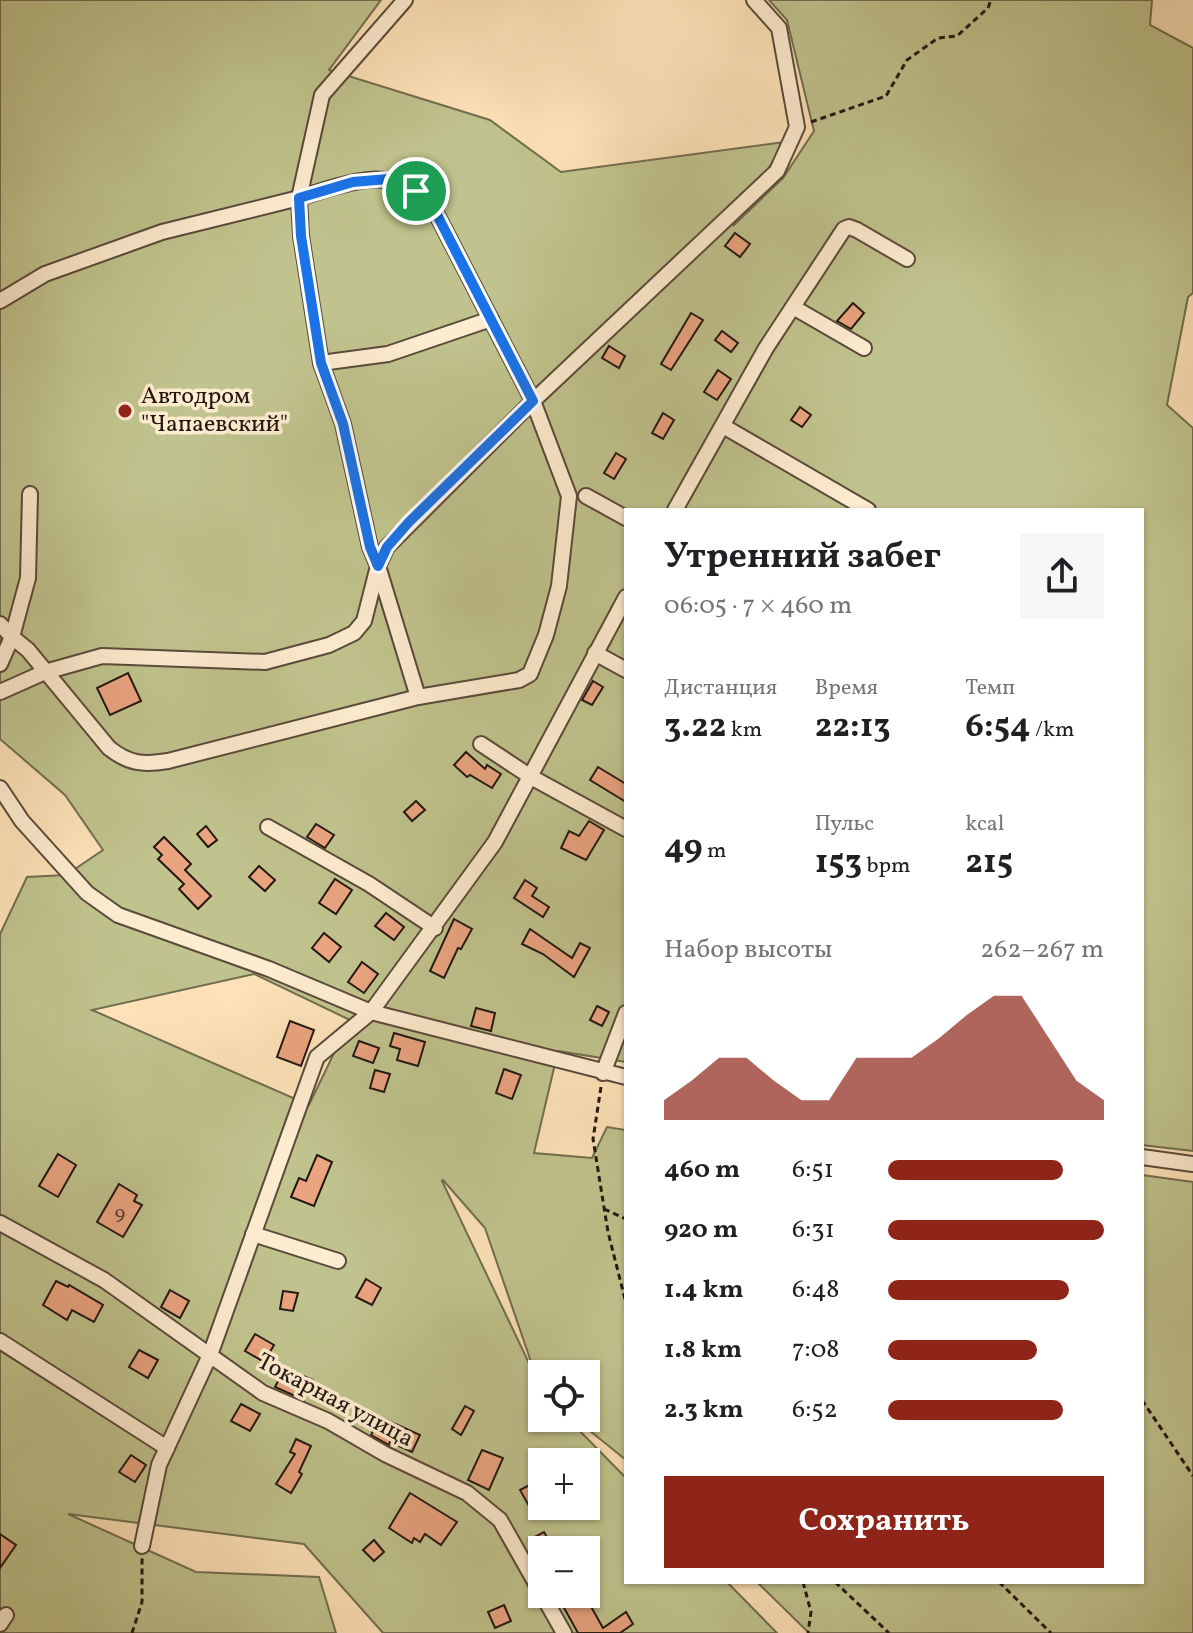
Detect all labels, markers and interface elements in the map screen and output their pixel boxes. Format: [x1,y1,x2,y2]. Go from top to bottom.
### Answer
pin [382,157,450,225]
icon: arrive [394,169,438,213]
place label: Автодром "Чапаевский" [141,380,288,442]
marker: Автодром "Чапаевский" [116,402,134,420]
text: Утренний забег [664,533,941,583]
button: share [1020,534,1104,618]
text: 06:05 · 7 × 460 m [664,588,852,624]
text: Дистанция [664,673,777,704]
text: Время [815,673,878,704]
text: Темп [965,673,1015,704]
text: 3.22 [664,704,726,751]
text: 22:13 [815,704,891,751]
text: 6:54 [965,704,1031,751]
text: km [726,715,762,746]
text: /km [1031,715,1075,746]
text: Пульс [815,809,874,840]
text: kcal [965,809,1004,840]
text: 49 [664,825,703,872]
text: m [703,836,726,867]
text: 153 [815,840,862,887]
text: 215 [965,840,1013,887]
text: bpm [862,851,911,882]
text: Набор высоты [664,932,832,968]
text: 262–267 m [980,932,1104,968]
text: 460 m [664,1152,740,1188]
text: 6:51 [792,1152,834,1188]
house number: 9 [115,1200,125,1228]
text: 920 m [664,1212,738,1248]
text: 6:31 [792,1212,835,1248]
text: 1.4 km [664,1272,744,1308]
text: 6:48 [792,1272,840,1308]
text: 1.8 km [664,1332,742,1368]
text: 7:08 [792,1332,840,1368]
street label: Токарная улица [251,1345,419,1457]
map controls [528,1360,600,1608]
button: locate [528,1360,600,1432]
text: 2.3 km [664,1392,744,1428]
text: 6:52 [792,1392,838,1428]
button: + [528,1448,600,1520]
button: Сохранить [664,1476,1104,1568]
button: − [528,1536,600,1608]

